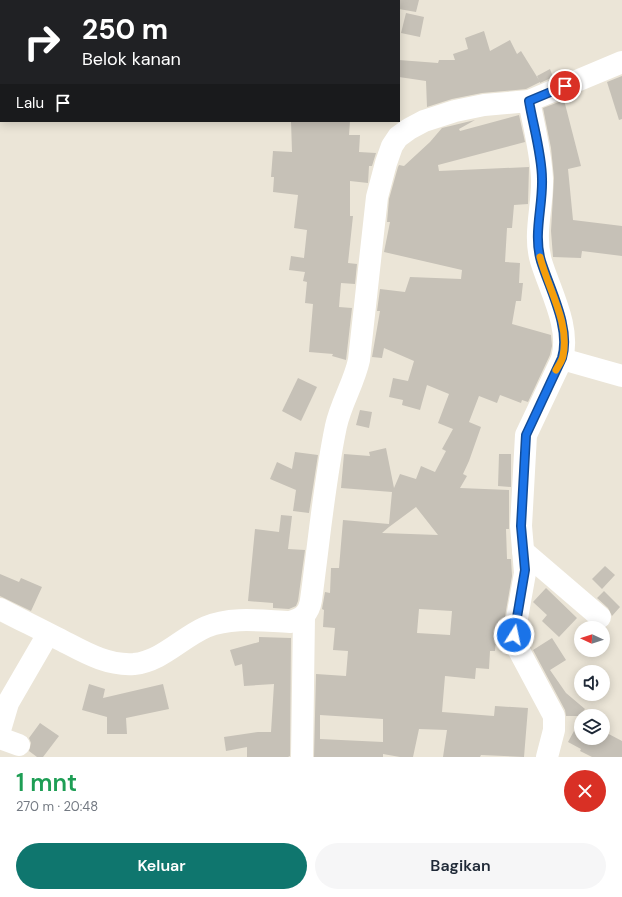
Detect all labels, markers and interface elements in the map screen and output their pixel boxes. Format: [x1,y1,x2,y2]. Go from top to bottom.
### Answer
text: 250 m [82,11,168,48]
icon: right [16,16,68,68]
text: Belok kanan [82,47,181,71]
pin [548,69,582,103]
icon: arrive [554,75,576,97]
icon: arrive [52,92,74,114]
text: Lalu [16,93,44,113]
position arrow [493,614,535,656]
north arrow [574,621,610,657]
map controls [574,621,610,745]
button: sound [574,665,610,701]
button: layers [574,709,610,745]
text: 1 mnt [16,767,77,798]
button: close [564,770,606,812]
text: 270 m · 20:48 [16,798,98,815]
button: Keluar [16,843,307,889]
button: Bagikan [315,843,606,889]

